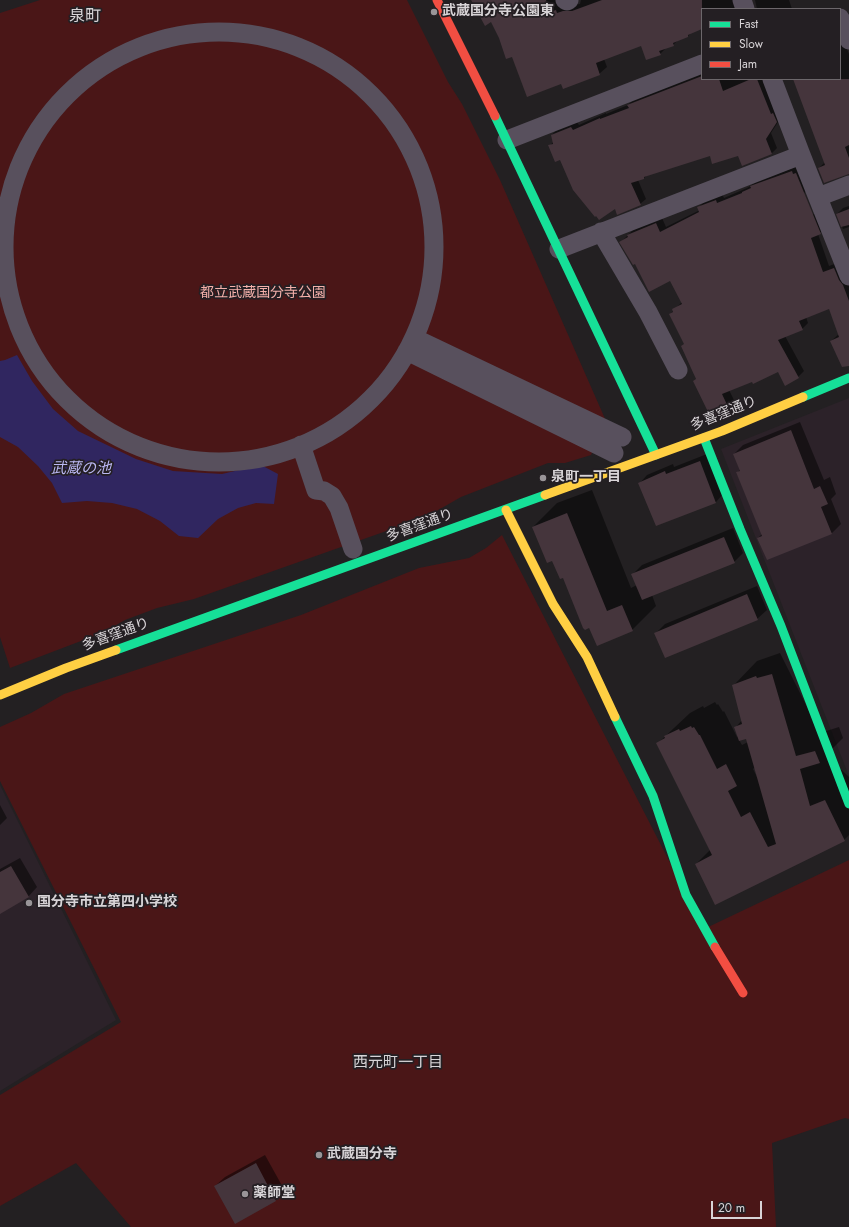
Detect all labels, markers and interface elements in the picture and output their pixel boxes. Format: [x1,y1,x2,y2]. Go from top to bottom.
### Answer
place label: 武蔵国分寺公園東 [442,4,554,20]
district label: 泉町 [69,7,101,27]
marker: 武蔵国分寺公園東 [429,7,439,17]
legend [701,8,841,80]
text: Fast [739,15,758,33]
text: Slow [739,35,763,53]
text: Jam [739,55,757,73]
park label: 都立武蔵国分寺公園 [200,286,326,302]
street label: 多喜窪通り [688,393,760,435]
water label: 武蔵の池 [51,460,111,478]
place label: 泉町一丁目 [551,470,621,486]
marker: 泉町一丁目 [538,473,548,483]
street label: 多喜窪通り [384,506,456,546]
street label: 多喜窪通り [80,615,152,655]
place label: 国分寺市立第四小学校 [37,895,177,911]
marker: 国分寺市立第四小学校 [24,898,34,908]
district label: 西元町一丁目 [353,1054,443,1072]
place label: 武蔵国分寺 [327,1147,397,1163]
marker: 武蔵国分寺 [314,1150,324,1160]
place label: 薬師堂 [253,1186,295,1202]
marker: 薬師堂 [240,1189,250,1199]
scale bar [713,1193,764,1219]
text: 20 m [718,1199,745,1217]

